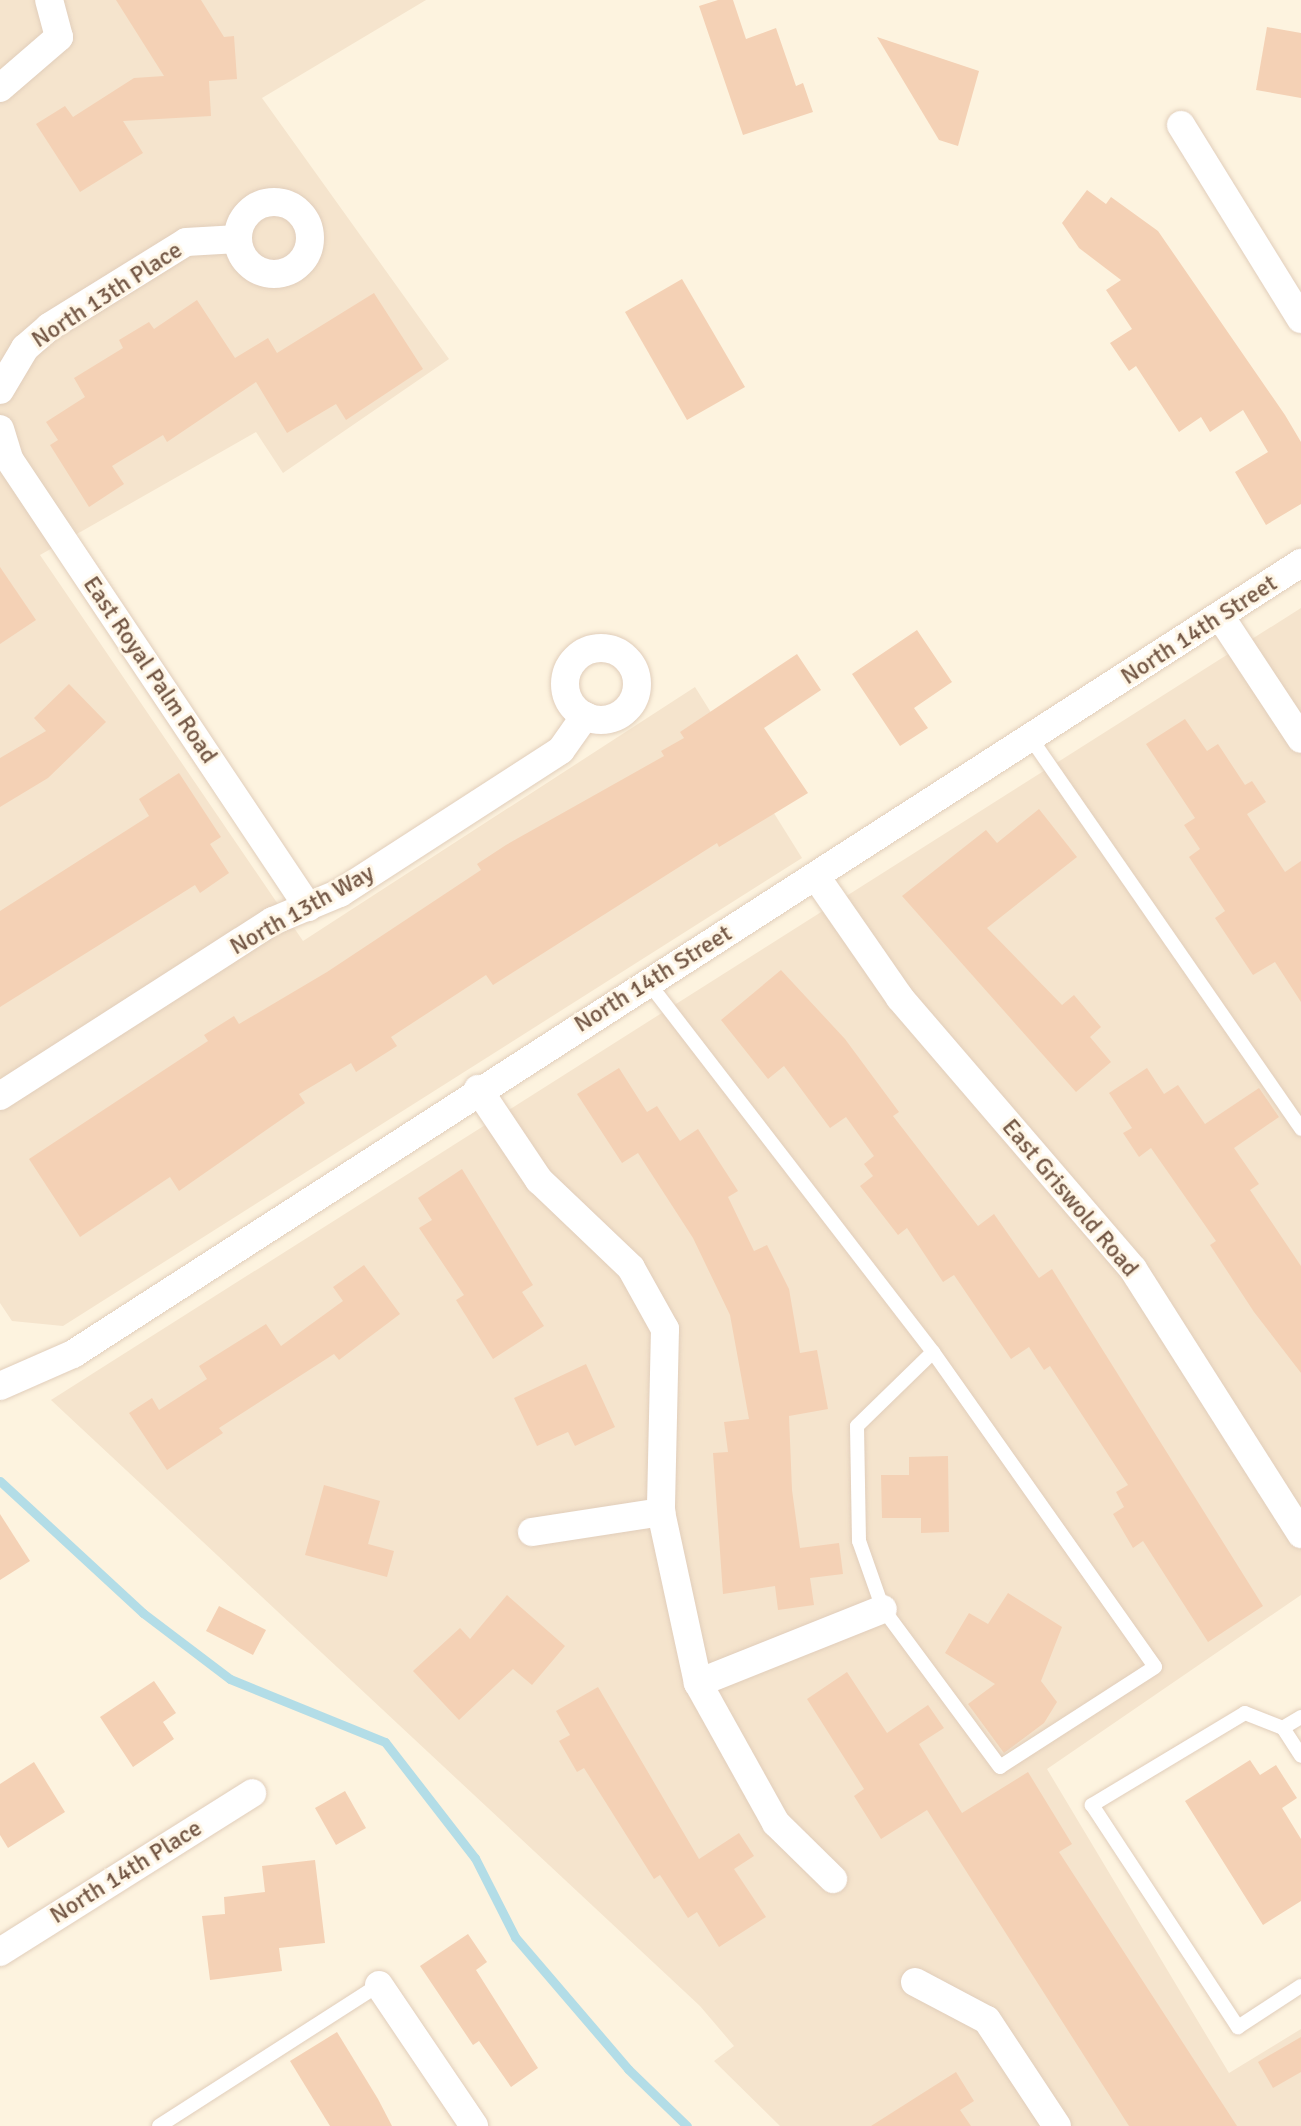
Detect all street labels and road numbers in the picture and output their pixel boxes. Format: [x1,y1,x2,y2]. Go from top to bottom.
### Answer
street label: North 13th Place [26,236,188,354]
street label: North 14th Street [1116,569,1282,691]
street label: East Royal Palm Road [77,571,223,769]
street label: North 13th Way [225,859,379,961]
street label: North 14th Street [569,919,737,1039]
street label: East Griswold Road [996,1113,1144,1283]
street label: North 14th Place [45,1814,207,1930]

